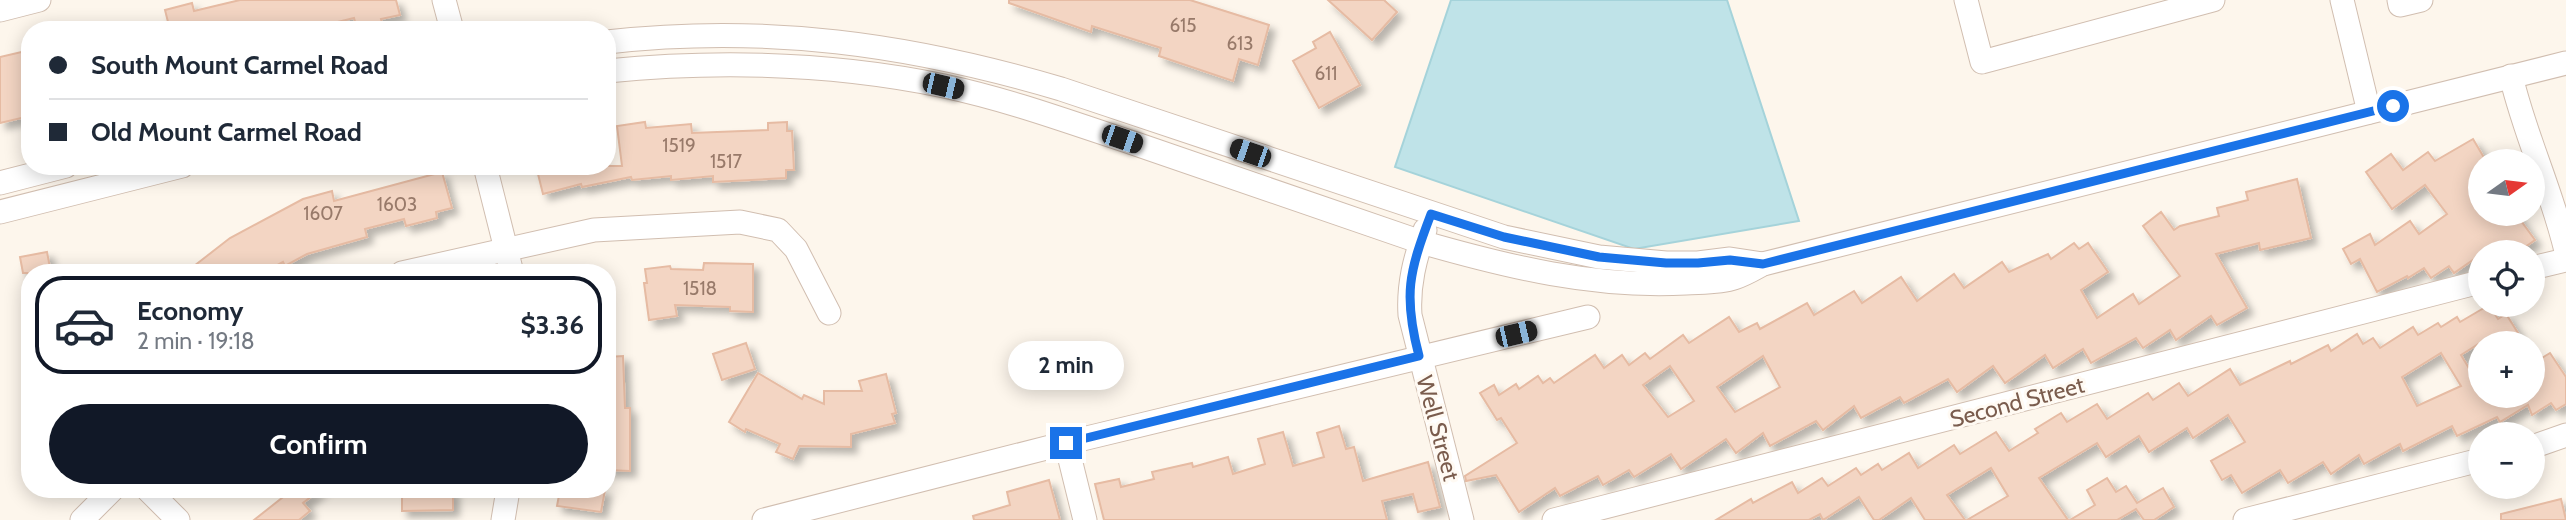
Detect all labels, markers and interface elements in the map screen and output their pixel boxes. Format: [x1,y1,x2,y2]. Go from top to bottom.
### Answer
house number: 615 [1169,14,1197,37]
house number: 613 [1226,32,1254,55]
text: South Mount Carmel Road [91,49,388,81]
house number: 611 [1314,62,1338,85]
car [921,71,966,101]
route start [2377,90,2409,122]
text: Old Mount Carmel Road [91,116,362,148]
car [1099,122,1146,156]
house number: 1519 [662,134,696,157]
car [1227,136,1274,170]
north arrow [2468,149,2544,226]
map controls [2468,149,2545,499]
house number: 1517 [710,150,743,173]
house number: 1603 [377,193,417,216]
house number: 1607 [303,202,343,225]
button: locate [2468,240,2545,317]
house number: 1518 [683,277,717,300]
icon: car [53,294,116,357]
text: Economy [137,295,243,327]
text: $3.36 [521,309,584,341]
car [1494,319,1539,349]
text: 2 min · 19:18 [137,327,255,355]
button: + [2468,331,2545,408]
callout: 2 min [1008,342,1124,390]
text: 2 min [1038,351,1094,379]
street label: Second Street [1947,371,2088,433]
street label: Well Street [1411,372,1466,484]
button: Confirm [49,404,588,484]
button: − [2468,422,2545,499]
route end [1050,427,1082,459]

